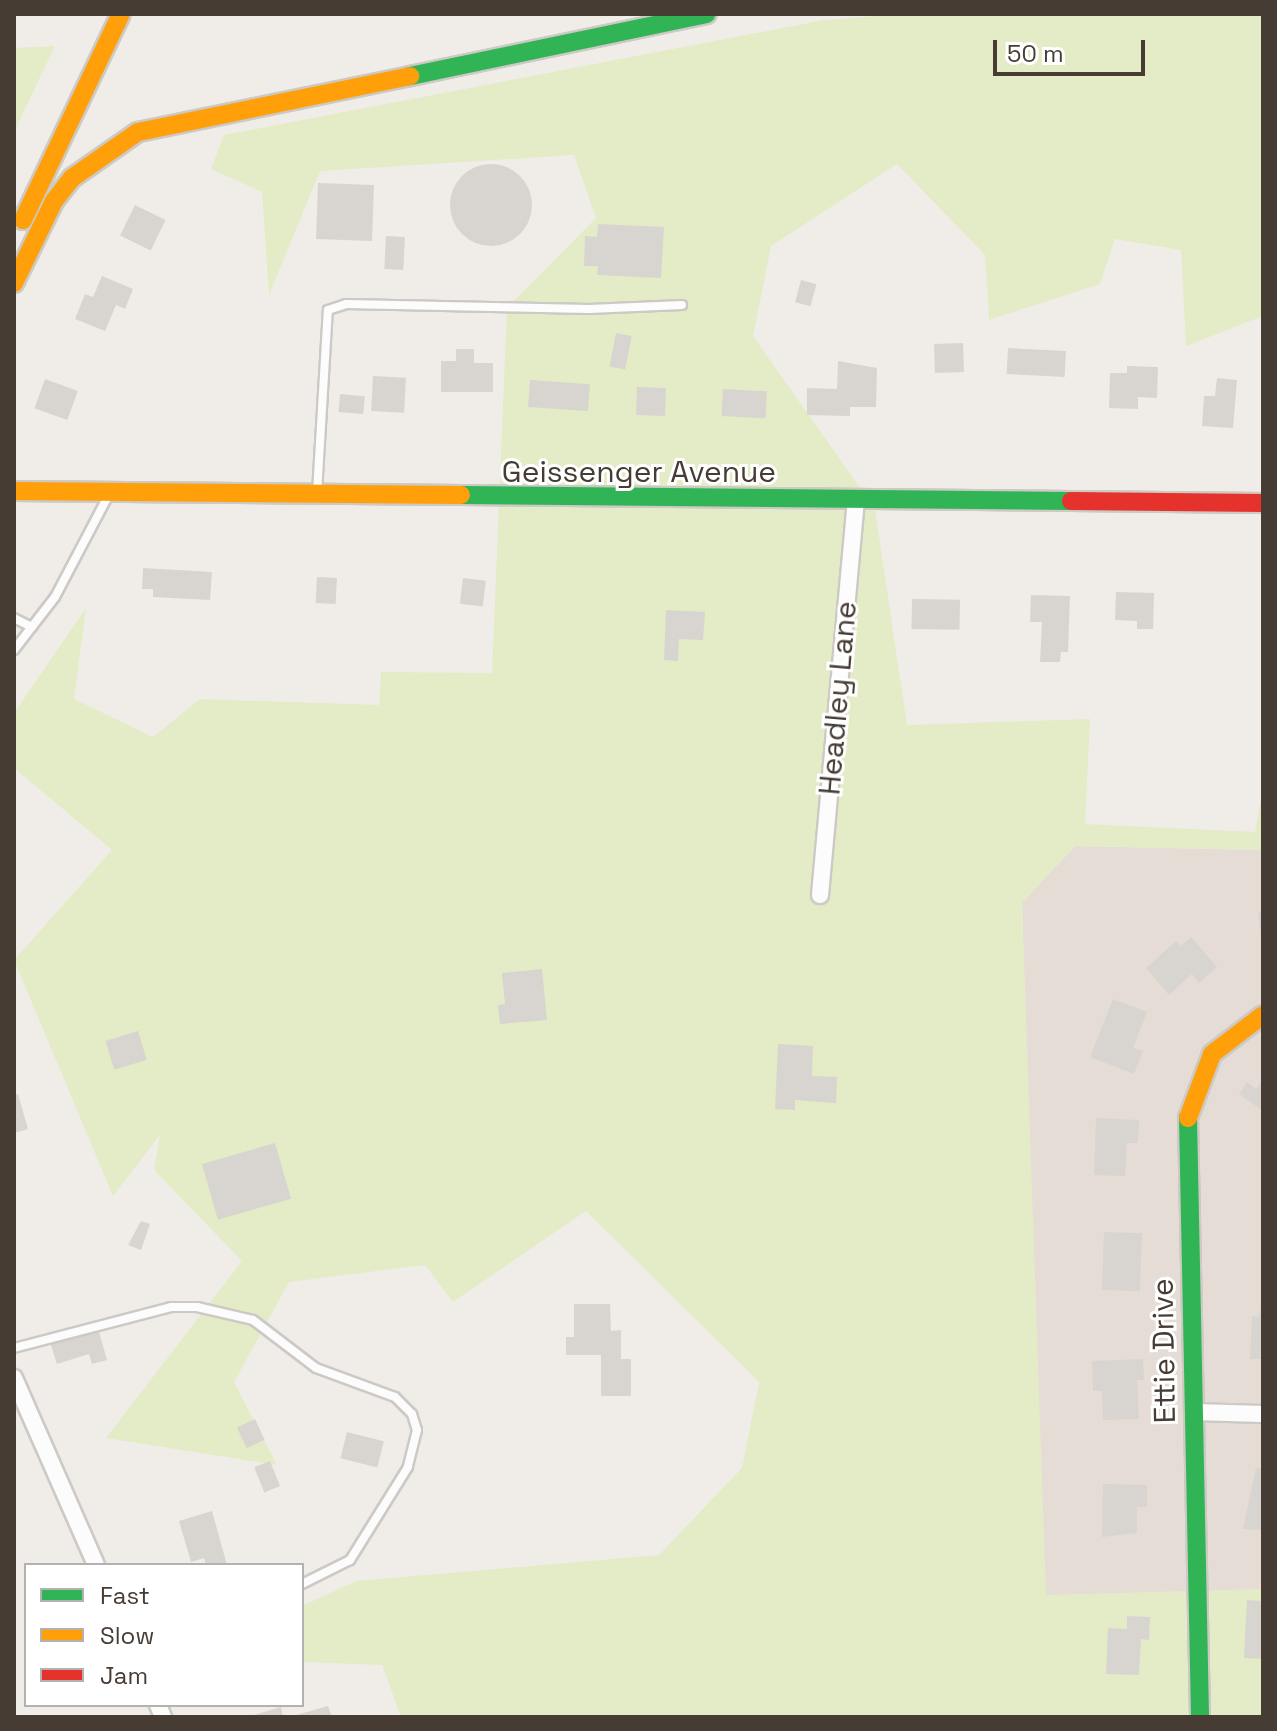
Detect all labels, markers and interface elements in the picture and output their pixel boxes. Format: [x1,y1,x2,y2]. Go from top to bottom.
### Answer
scale bar [997,24,1149,74]
text: 50 m [1007,38,1064,69]
street label: Geissenger Avenue [502,454,776,490]
street label: Headley Lane [812,600,864,796]
street label: Ettie Drive [1145,1278,1183,1424]
legend [24,1563,304,1707]
text: Fast [100,1580,150,1611]
text: Slow [100,1620,154,1651]
text: Jam [100,1660,148,1691]

